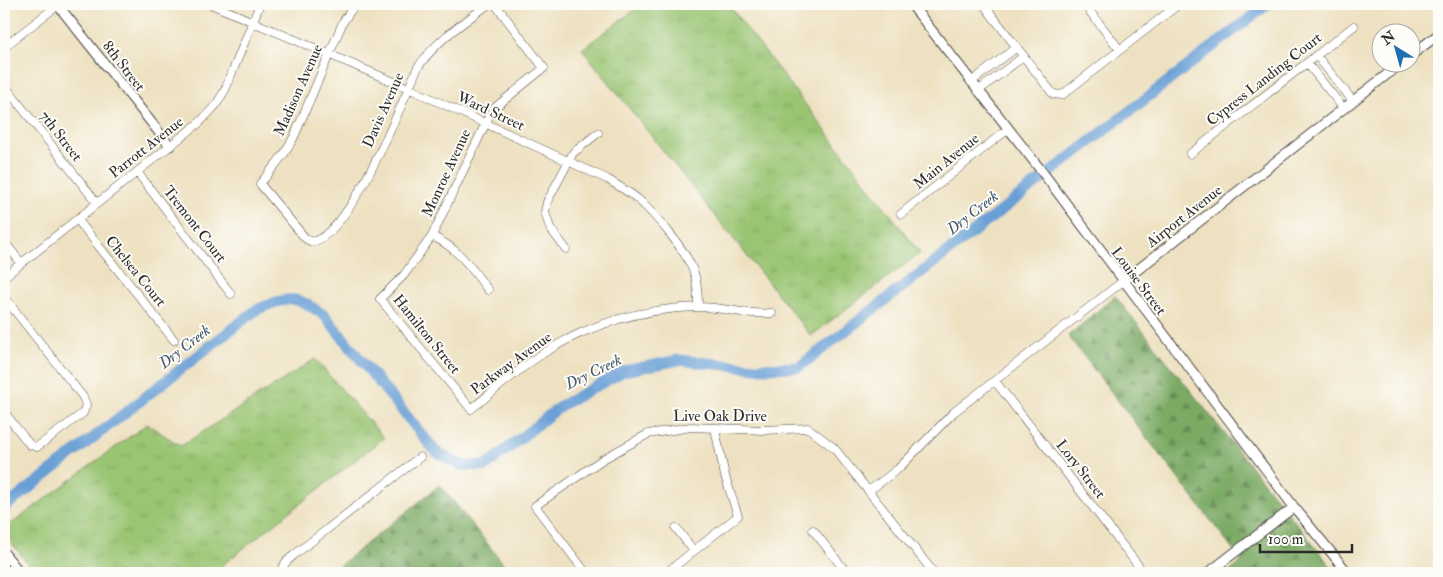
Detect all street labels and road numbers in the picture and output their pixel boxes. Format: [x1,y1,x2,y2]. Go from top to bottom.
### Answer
street label: Cypress Landing Court [1203,28,1326,131]
street label: 8th Street [98,37,149,96]
street label: Madison Avenue [270,41,327,139]
street label: Davis Avenue [358,70,408,151]
street label: Ward Street [453,87,528,135]
street label: 7th Street [35,107,86,165]
street label: Parrott Avenue [105,112,187,182]
street label: Monroe Avenue [418,126,475,220]
street label: Main Avenue [910,129,983,194]
street label: Airport Avenue [1142,181,1227,253]
street label: Tremont Court [159,182,231,267]
street label: Chelsea Court [101,232,170,311]
street label: Louise Street [1107,243,1171,319]
street label: Hamilton Street [389,291,465,378]
street label: Parkway Avenue [467,328,556,399]
street label: Live Oak Drive [673,407,767,426]
street label: Lory Street [1052,436,1110,503]

